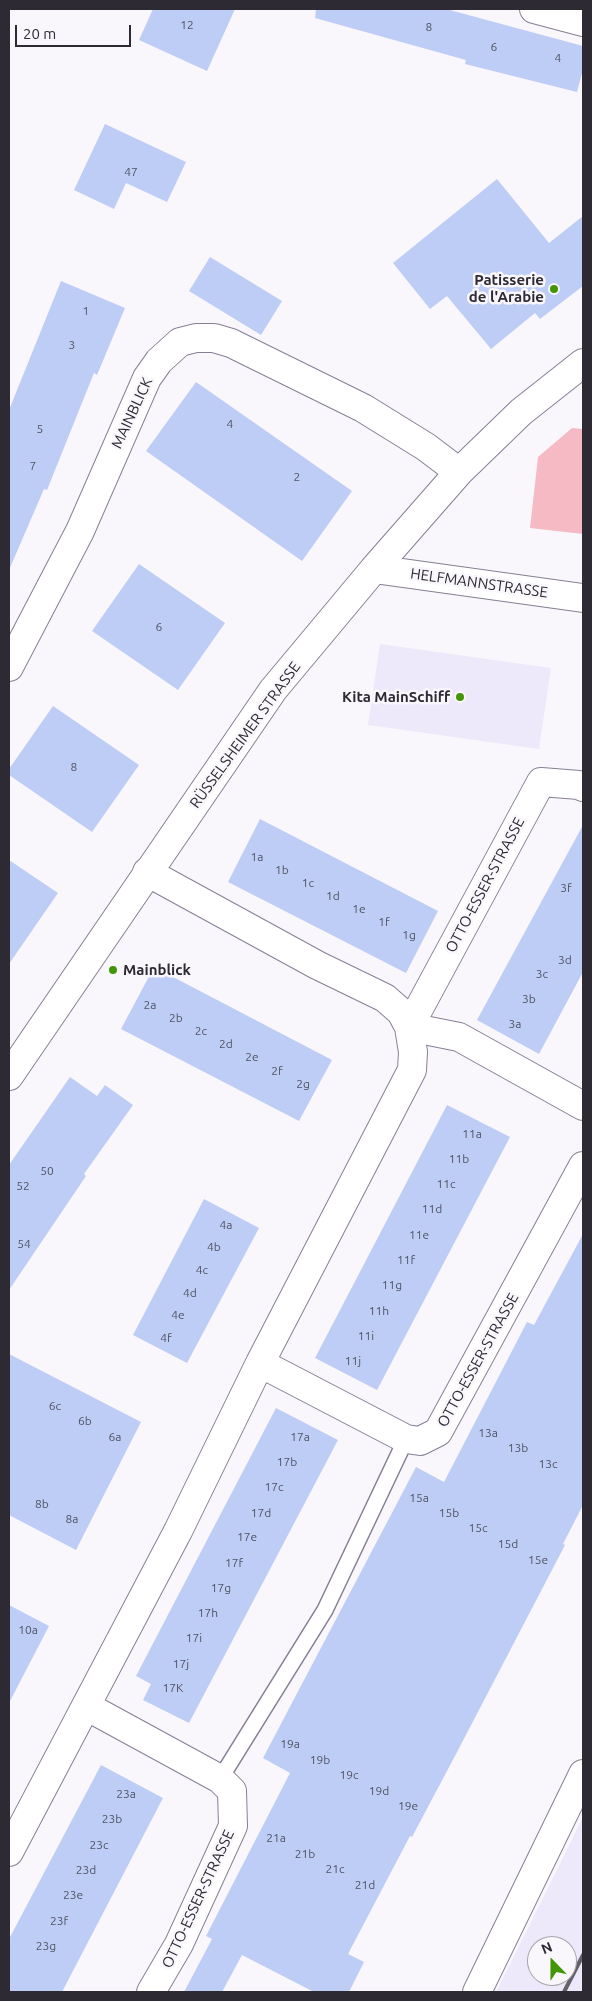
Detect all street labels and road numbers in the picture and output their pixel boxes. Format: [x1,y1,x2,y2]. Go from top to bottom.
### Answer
street label: MAINBLICK [108,374,156,452]
street label: HELFMANNSTRASSE [409,564,549,602]
street label: RÜSSELSHEIMER STRASSE [186,658,304,812]
street label: OTTO-ESSER-STRASSE [442,814,528,956]
street label: OTTO-ESSER-STRASSE [434,1290,522,1430]
street label: OTTO-ESSER-STRASSE [158,1827,238,1971]

